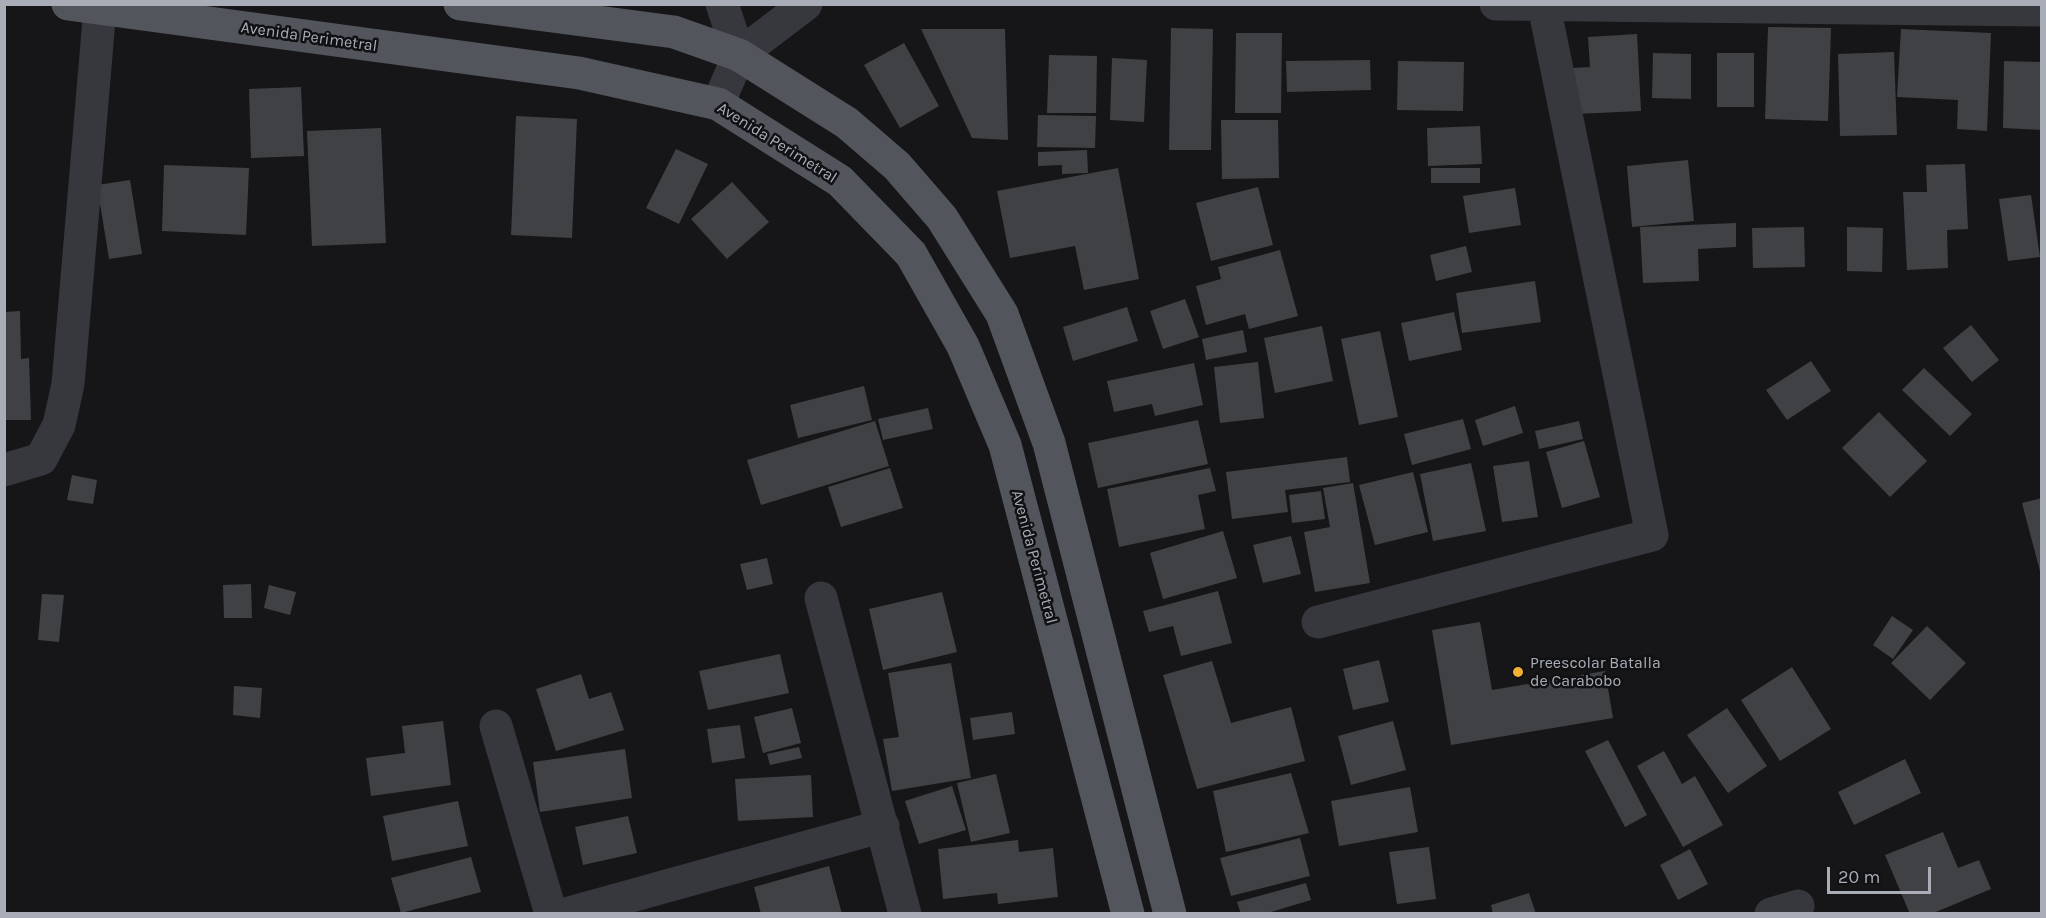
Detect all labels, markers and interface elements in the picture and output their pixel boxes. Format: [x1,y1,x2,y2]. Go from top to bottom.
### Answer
street label: Avenida Perimetral [240,18,378,56]
street label: Avenida Perimetral [714,98,840,188]
street label: Avenida Perimetral [1007,488,1061,626]
place label: Preescolar Batalla de Carabobo [1530,653,1661,691]
marker: Preescolar Batalla de Carabobo [1511,665,1525,679]
scale bar [1830,855,1934,893]
text: 20 m [1838,866,1880,888]

